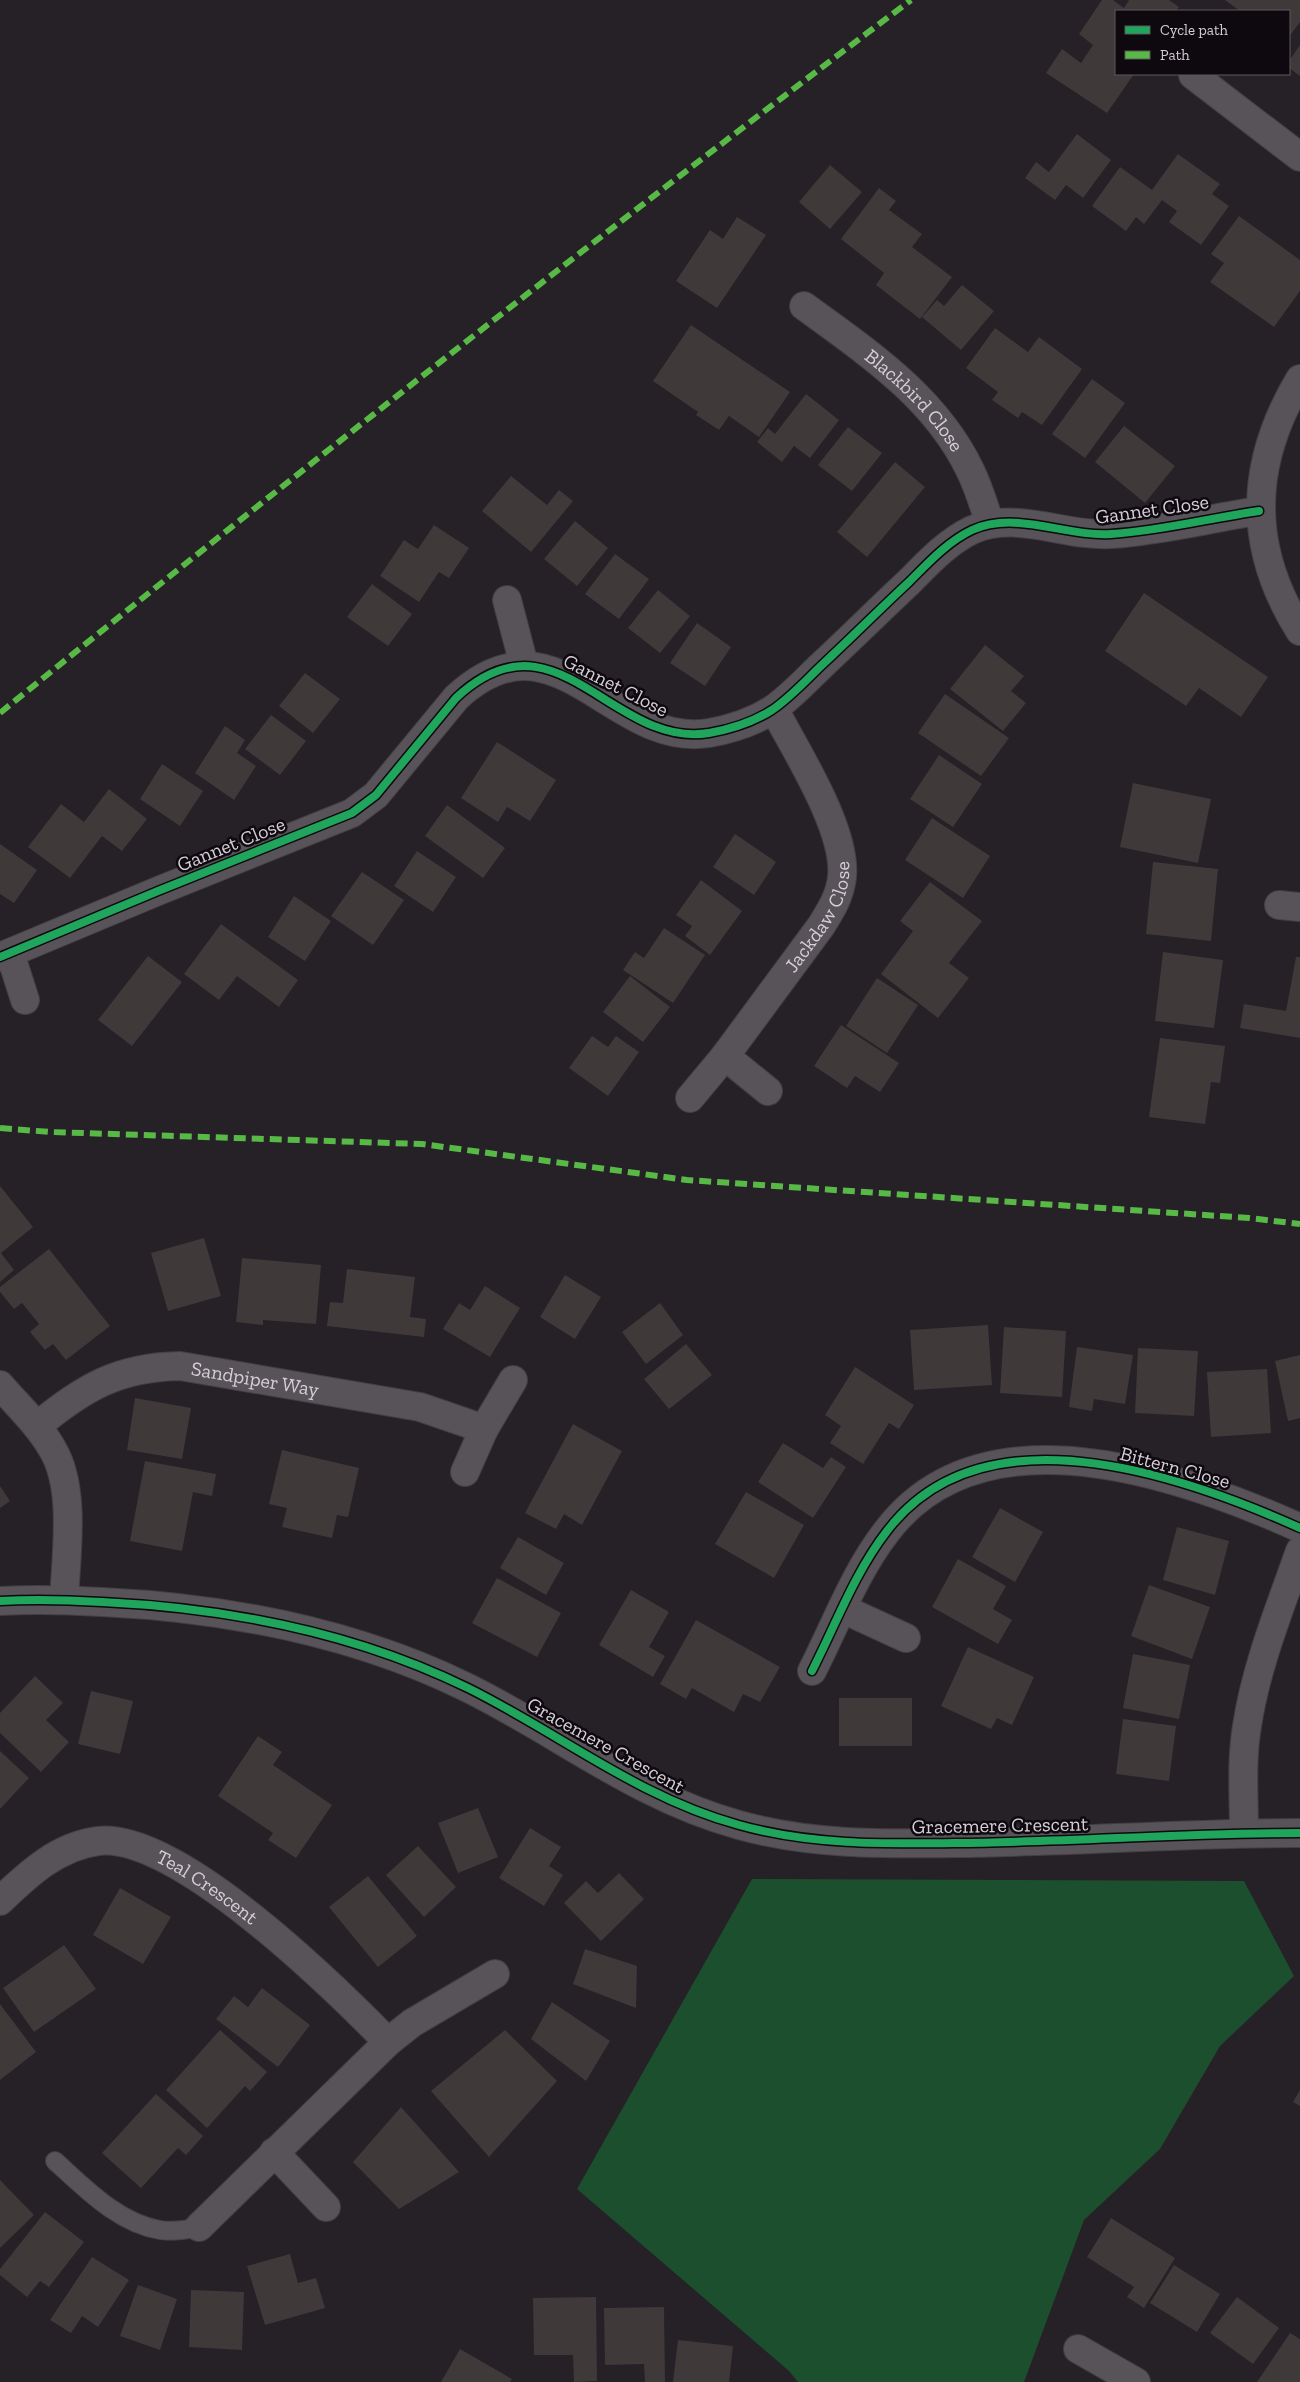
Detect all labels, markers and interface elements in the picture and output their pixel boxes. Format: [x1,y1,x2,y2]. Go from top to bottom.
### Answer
legend [1115,10,1290,75]
text: Cycle path [1160,21,1229,39]
text: Path [1160,46,1190,64]
street label: Blackbird Close [860,344,969,456]
street label: Gannet Close [1094,489,1210,529]
street label: Gannet Close [560,648,672,722]
street label: Gannet Close [173,811,289,877]
street label: Jackdaw Close [779,860,854,977]
street label: Sandpiper Way [189,1356,322,1402]
street label: Bittern Close [1117,1441,1233,1493]
street label: Gracemere Crescent [523,1692,690,1799]
street label: Gracemere Crescent [912,1811,1089,1839]
street label: Teal Crescent [152,1844,263,1930]

